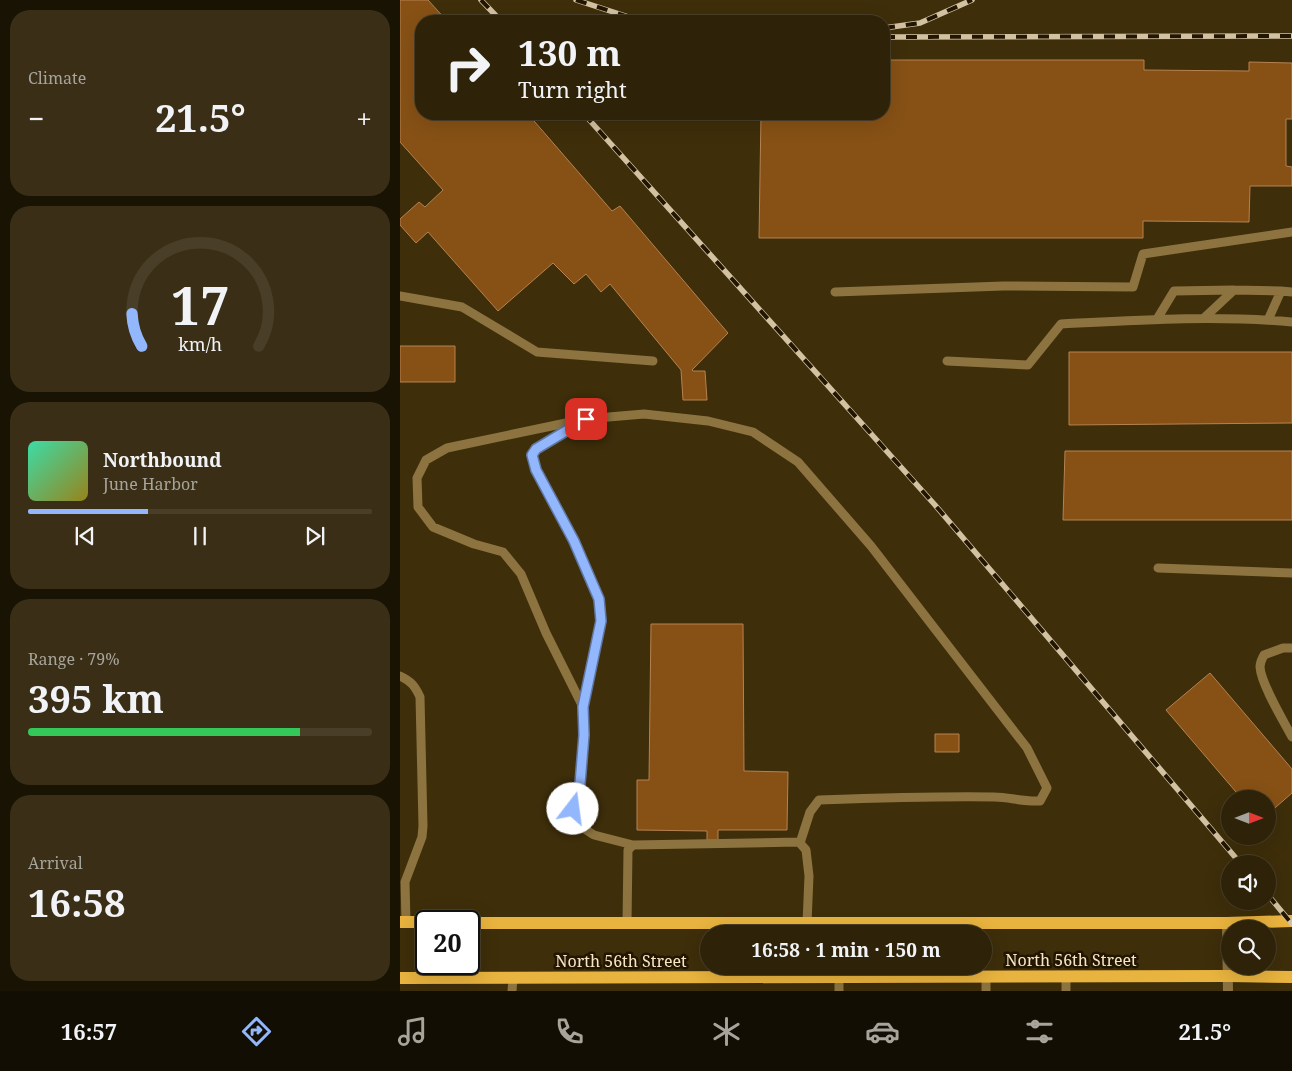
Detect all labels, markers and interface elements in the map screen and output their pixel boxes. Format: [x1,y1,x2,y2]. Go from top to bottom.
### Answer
text: 130 m [518,29,621,76]
icon: right [435,35,500,100]
text: Climate [28,67,86,89]
text: Turn right [518,74,627,104]
text: 21.5° [155,91,246,143]
text: − [28,99,44,137]
text: + [356,99,372,137]
text: 17 [171,269,229,340]
text: km/h [178,332,222,356]
pin [565,398,607,440]
icon: arrive [572,405,600,433]
text: Northbound [103,447,222,473]
text: June Harbor [103,473,198,495]
icon: previous [71,522,99,550]
icon: pause [186,522,214,550]
icon: next [301,522,329,550]
text: Range · 79% [28,648,120,670]
text: 395 km [28,672,164,724]
position arrow [546,782,598,834]
north arrow [1221,790,1276,845]
map controls [1221,790,1276,975]
text: Arrival [28,852,83,874]
button: sound [1221,855,1276,910]
text: 16:58 [28,876,125,928]
speed limit sign: 20 [415,910,480,975]
button: search [1221,920,1276,975]
text: 16:58 · 1 min · 150 m [751,937,941,963]
street label: North 56th Street [1005,949,1137,971]
street label: North 56th Street [555,950,687,972]
icon: directions [239,1014,274,1049]
icon: music [395,1014,430,1049]
icon: phone [552,1014,587,1049]
icon: climate [709,1014,744,1049]
icon: car [865,1014,900,1049]
icon: filters [1022,1014,1057,1049]
text: 16:57 [61,1016,117,1046]
text: 21.5° [1179,1016,1231,1046]

